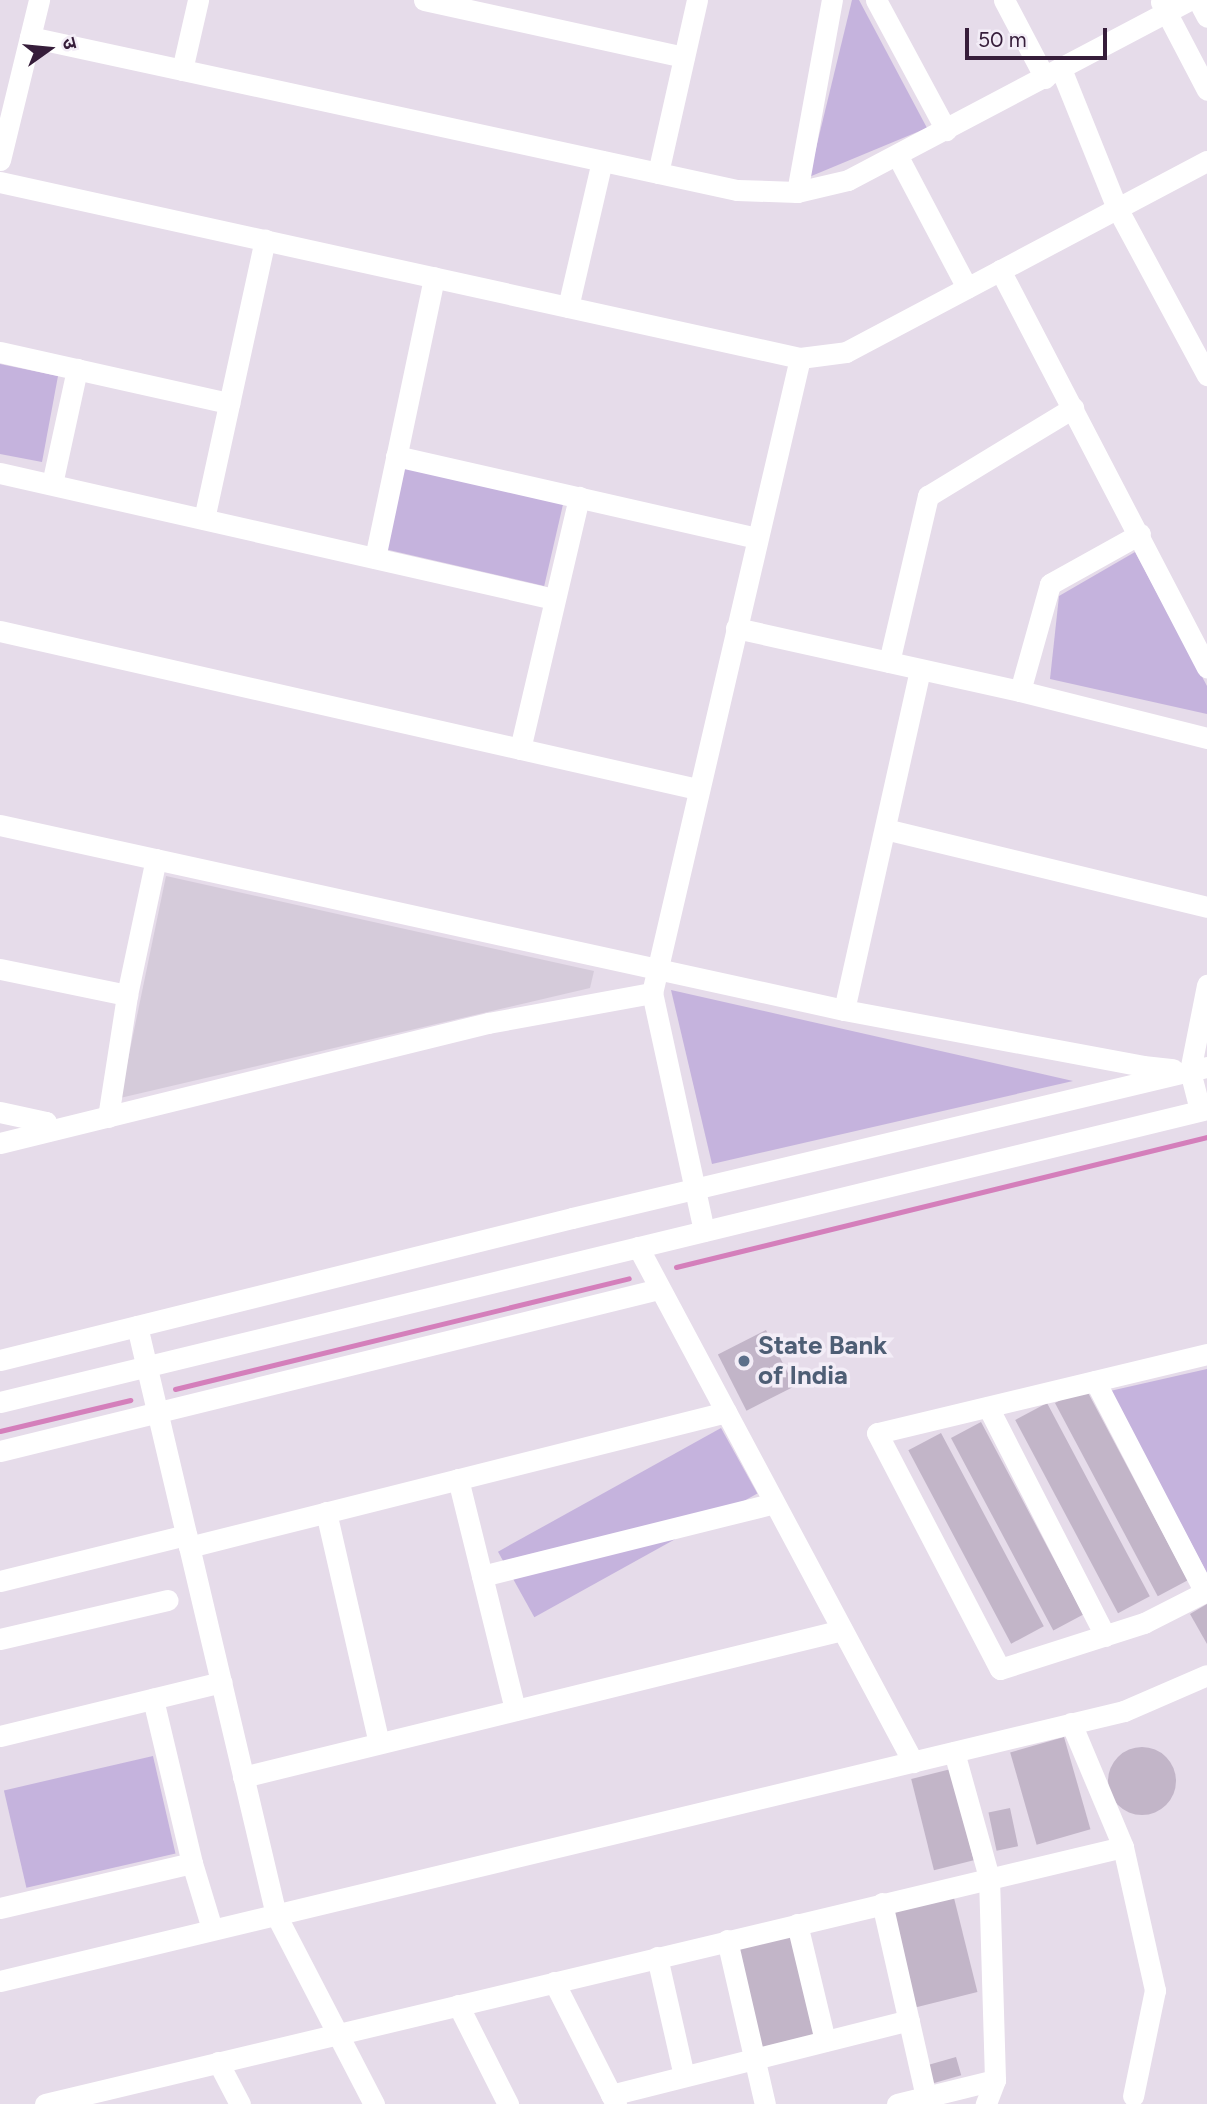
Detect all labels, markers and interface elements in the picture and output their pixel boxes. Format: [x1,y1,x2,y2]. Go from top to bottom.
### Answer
north arrow [14,14,84,84]
scale bar [969,14,1111,58]
text: 50 m [978,27,1027,52]
text: उ [57,35,82,52]
place label: State Bank of India [758,1330,887,1392]
marker: State Bank of India [736,1353,752,1369]

